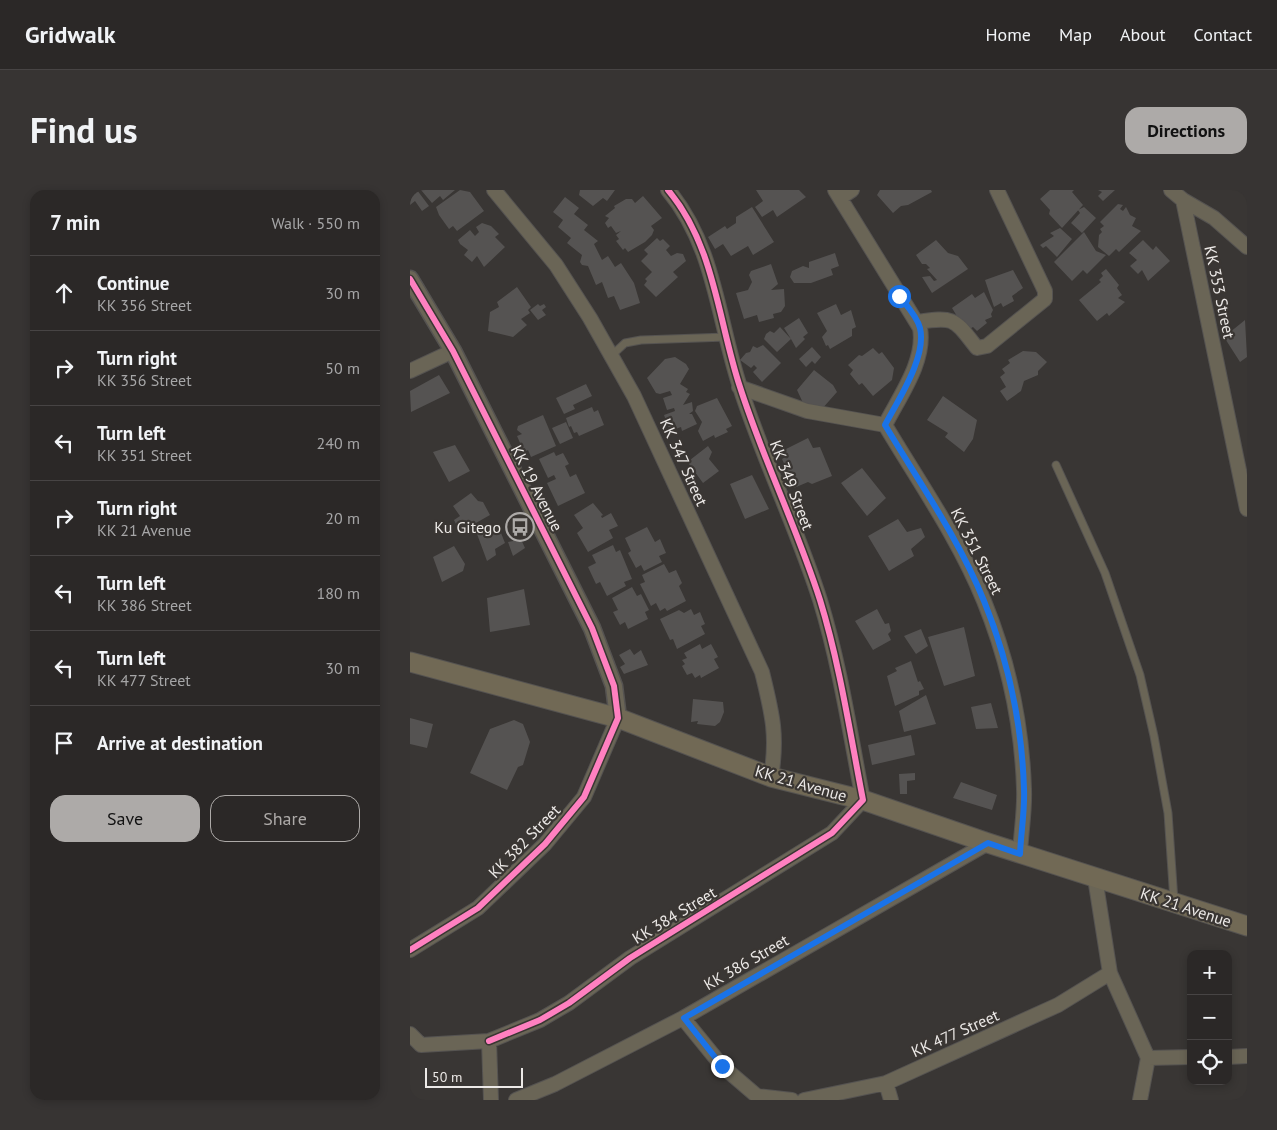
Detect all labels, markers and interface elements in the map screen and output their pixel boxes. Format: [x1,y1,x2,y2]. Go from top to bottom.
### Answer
text: Gridwalk [25,19,115,50]
text: Home [985,23,1031,46]
text: Map [1059,23,1092,46]
text: About [1120,23,1166,46]
text: Contact [1194,23,1252,46]
text: Find us [30,107,138,153]
button: Directions [1125,107,1247,154]
text: 7 min [50,209,100,236]
text: Walk · 550 m [271,213,360,233]
street label: KK 353 Street [1200,244,1240,341]
text: Continue [97,271,169,295]
icon: ahead [50,279,78,307]
text: 30 m [325,283,360,303]
route start [888,285,911,308]
text: KK 356 Street [97,295,192,315]
text: Turn right [97,346,177,370]
icon: right [50,354,78,382]
text: 50 m [325,358,360,378]
text: KK 356 Street [97,370,192,390]
street label: KK 347 Street [656,415,712,509]
text: Turn left [97,421,166,445]
icon: left [50,429,78,457]
text: 240 m [317,433,360,453]
street label: KK 349 Street [766,437,818,533]
street label: KK 19 Avenue [507,441,567,535]
text: KK 351 Street [97,445,192,465]
text: Turn right [97,496,177,520]
icon: right [50,504,78,532]
street label: KK 351 Street [947,504,1008,598]
text: 20 m [325,508,360,528]
bus stop icon: Ku Gitego [505,512,535,542]
place label: Ku Gitego [434,517,501,537]
text: KK 21 Avenue [97,520,191,540]
text: Turn left [97,571,166,595]
icon: left [50,579,78,607]
text: 180 m [317,583,360,603]
text: KK 386 Street [97,595,192,615]
text: Turn left [97,646,166,670]
icon: left [50,654,78,682]
text: 30 m [325,658,360,678]
text: KK 477 Street [97,670,191,690]
icon: arrive [50,729,78,757]
text: Arrive at destination [97,731,263,755]
street label: KK 21 Avenue [753,760,849,806]
button: Save [50,795,200,842]
button: Share [210,795,360,842]
street label: KK 382 Street [484,800,564,882]
street label: KK 384 Street [628,882,720,948]
street label: KK 21 Avenue [1138,883,1234,931]
street label: KK 386 Street [700,929,792,994]
map controls [1187,950,1232,1085]
button: + [1187,950,1232,995]
button: − [1187,995,1232,1040]
street label: KK 477 Street [908,1005,1002,1061]
button: locate [1187,1040,1232,1085]
route end [711,1055,734,1078]
scale bar [425,1065,522,1088]
text: 50 m [432,1068,462,1086]

